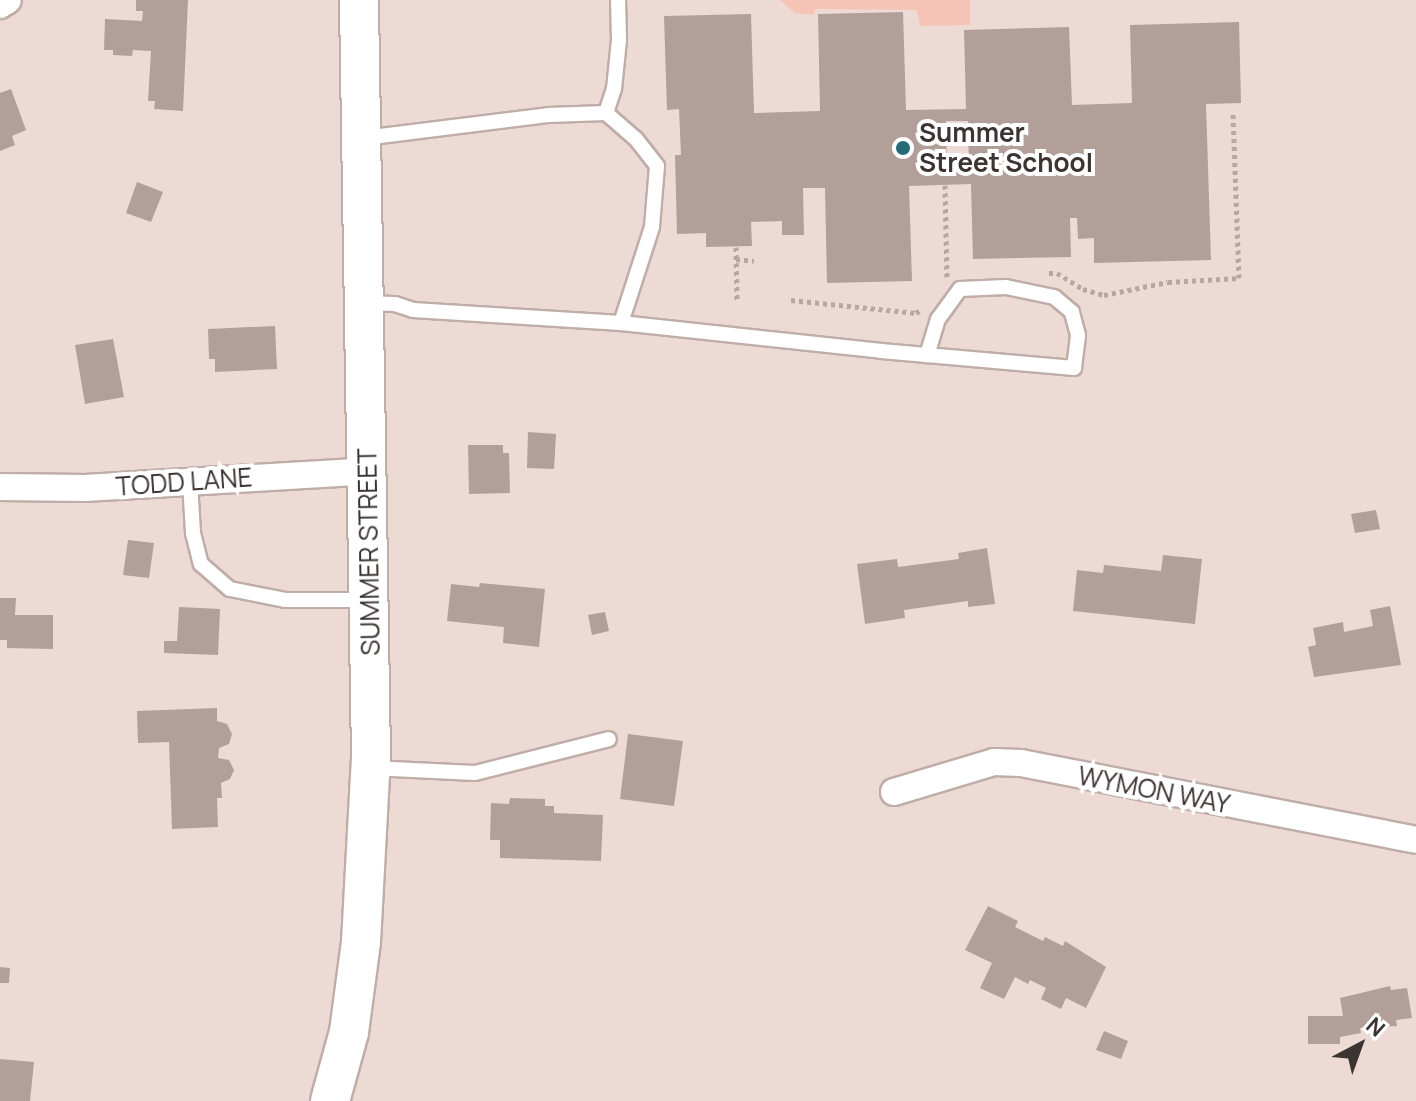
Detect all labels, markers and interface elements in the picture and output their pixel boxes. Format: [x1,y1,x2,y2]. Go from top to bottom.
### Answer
place label: Summer Street School [919,117,1093,178]
marker: Summer Street School [894,139,912,157]
street label: SUMMER STREET [352,448,386,656]
street label: TODD LANE [115,462,253,502]
street label: WYMON WAY [1075,760,1233,820]
north arrow [1320,1005,1400,1085]
text: N [1360,1010,1392,1043]

